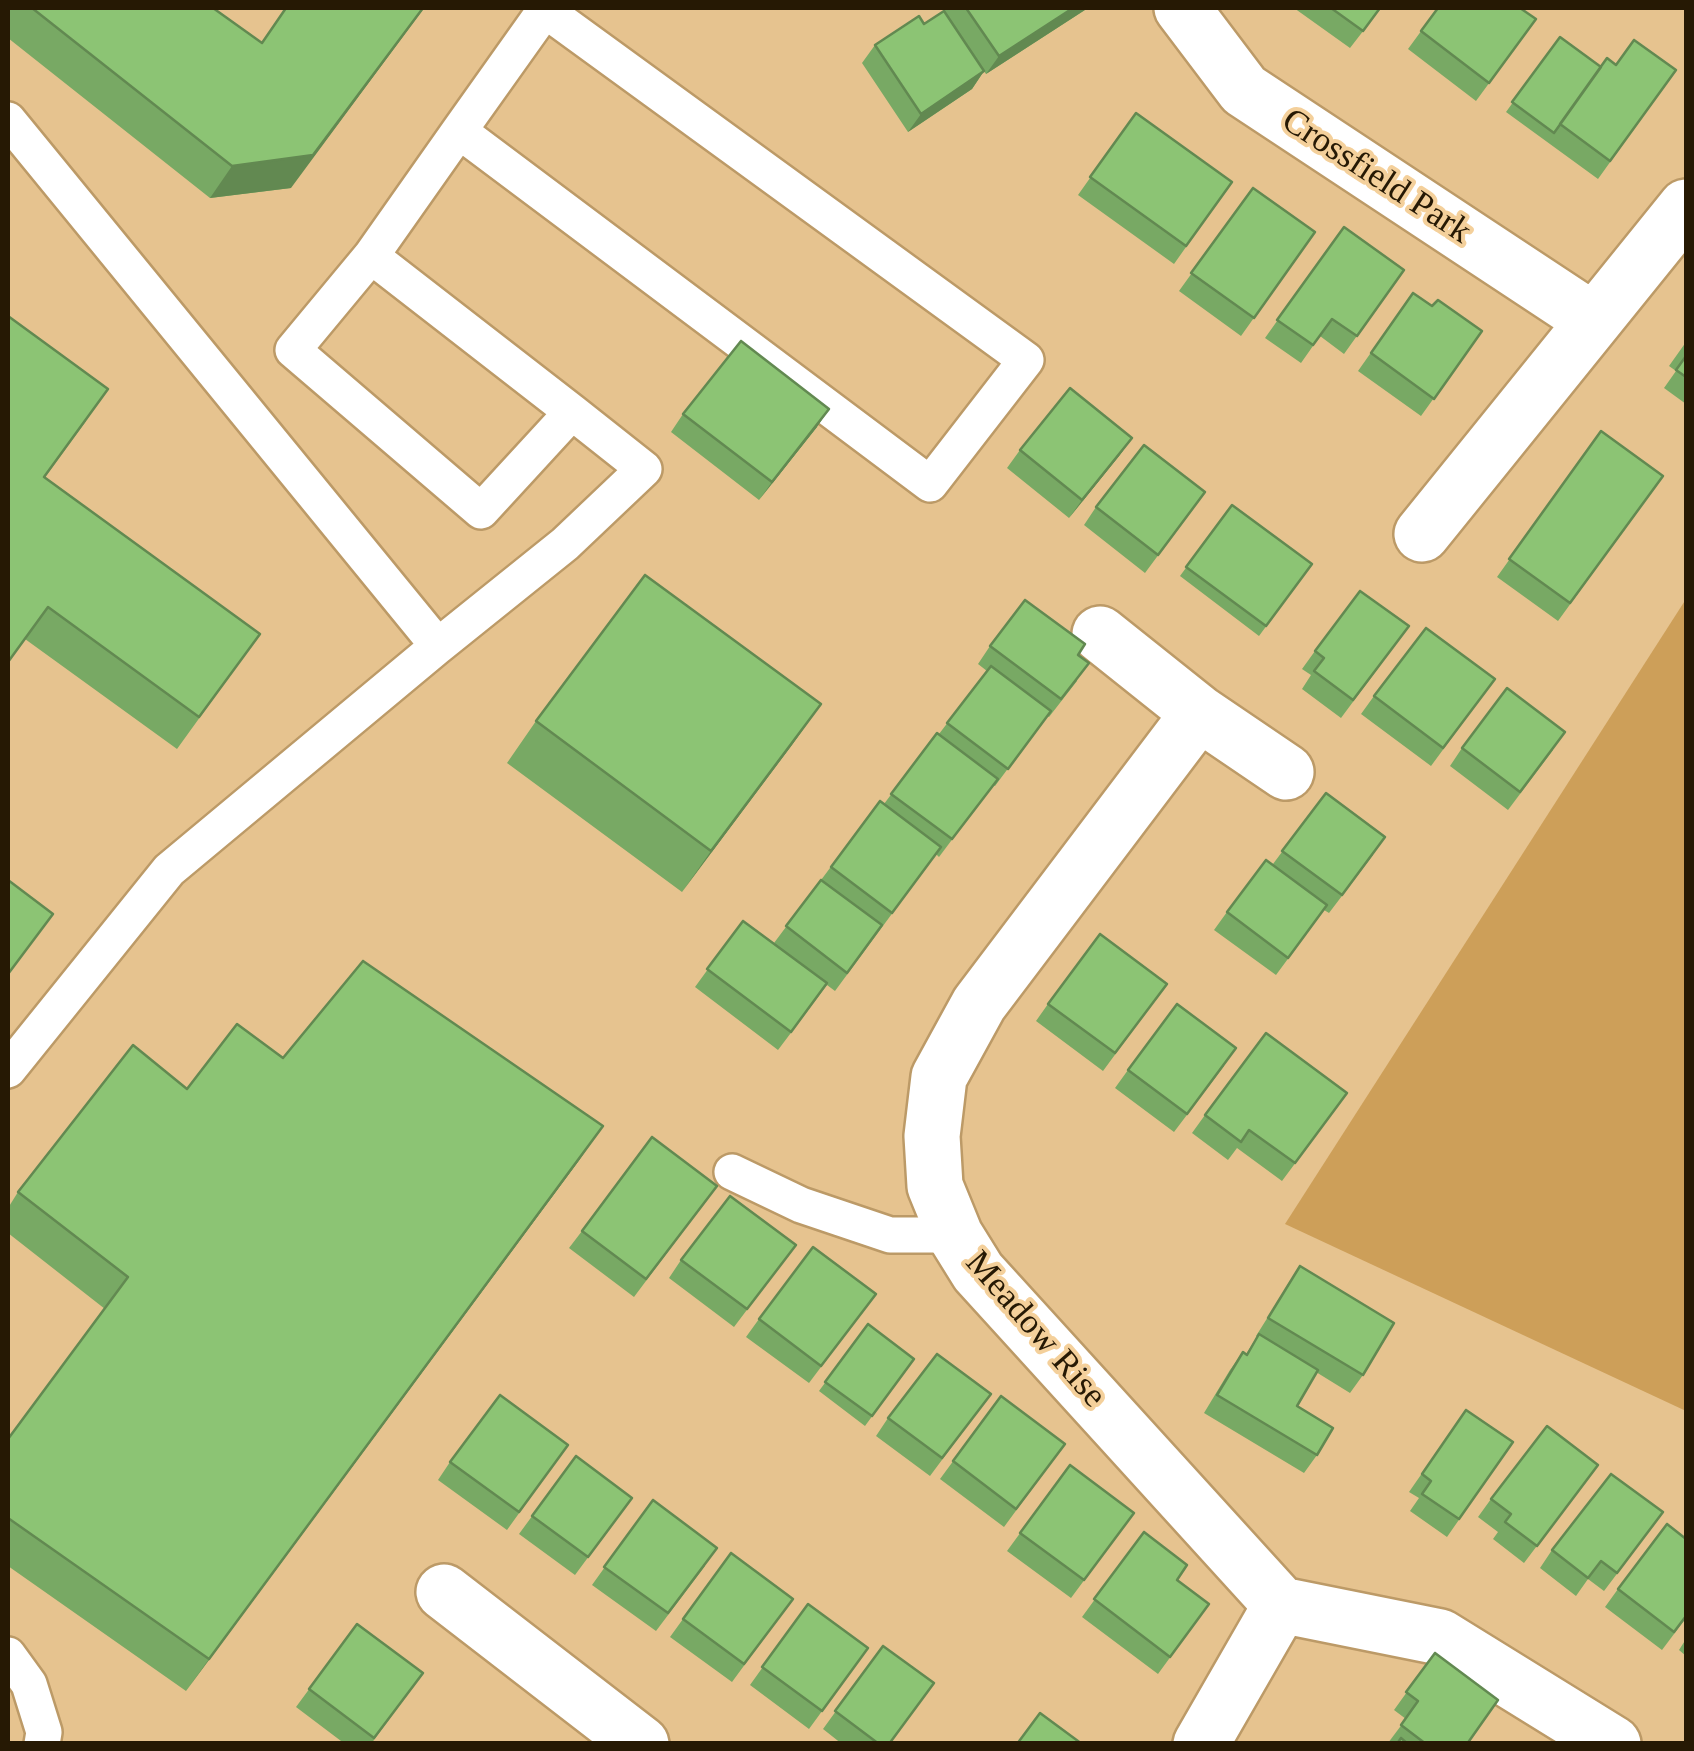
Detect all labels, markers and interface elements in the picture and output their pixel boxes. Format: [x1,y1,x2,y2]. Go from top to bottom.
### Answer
street label: Crossfield Park [1274,100,1478,254]
street label: Meadow Rise [956,1243,1114,1417]

